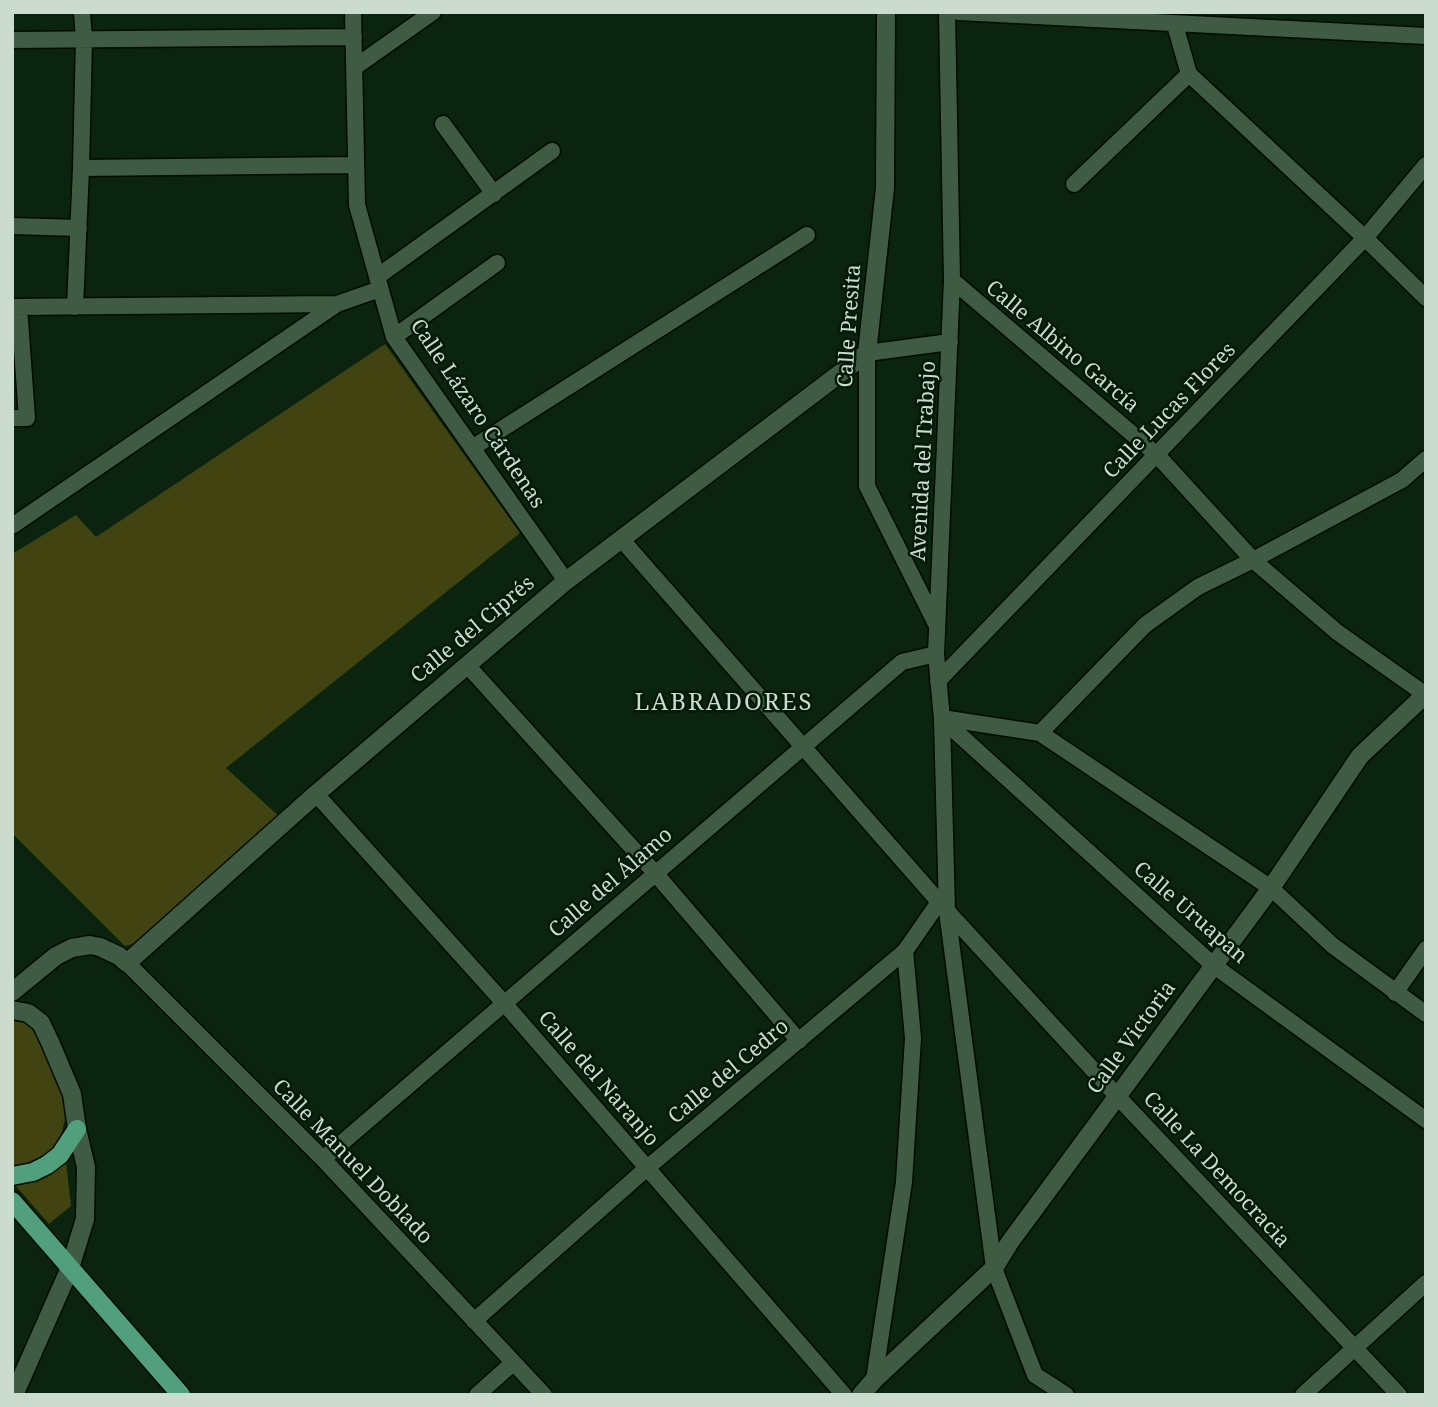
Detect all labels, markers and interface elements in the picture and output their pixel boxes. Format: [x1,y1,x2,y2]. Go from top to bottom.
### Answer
street label: Calle Presita [833,263,867,389]
street label: Calle Albino García [980,276,1144,418]
street label: Calle Lázaro Cárdenas [404,315,550,513]
street label: Calle Lucas Flores [1099,338,1241,484]
street label: Avenida del Trabajo [906,360,942,562]
street label: Calle del Ciprés [406,571,540,689]
district label: LABRADORES [636,689,812,717]
street label: Calle del Álamo [544,822,678,944]
street label: Calle Uruapan [1128,857,1252,969]
street label: Calle Victoria [1083,977,1181,1099]
street label: Calle del Naranjo [532,1006,664,1152]
street label: Calle del Cedro [664,1014,794,1130]
street label: Calle Manuel Doblado [267,1074,437,1250]
street label: Calle La Democracia [1137,1087,1295,1253]

